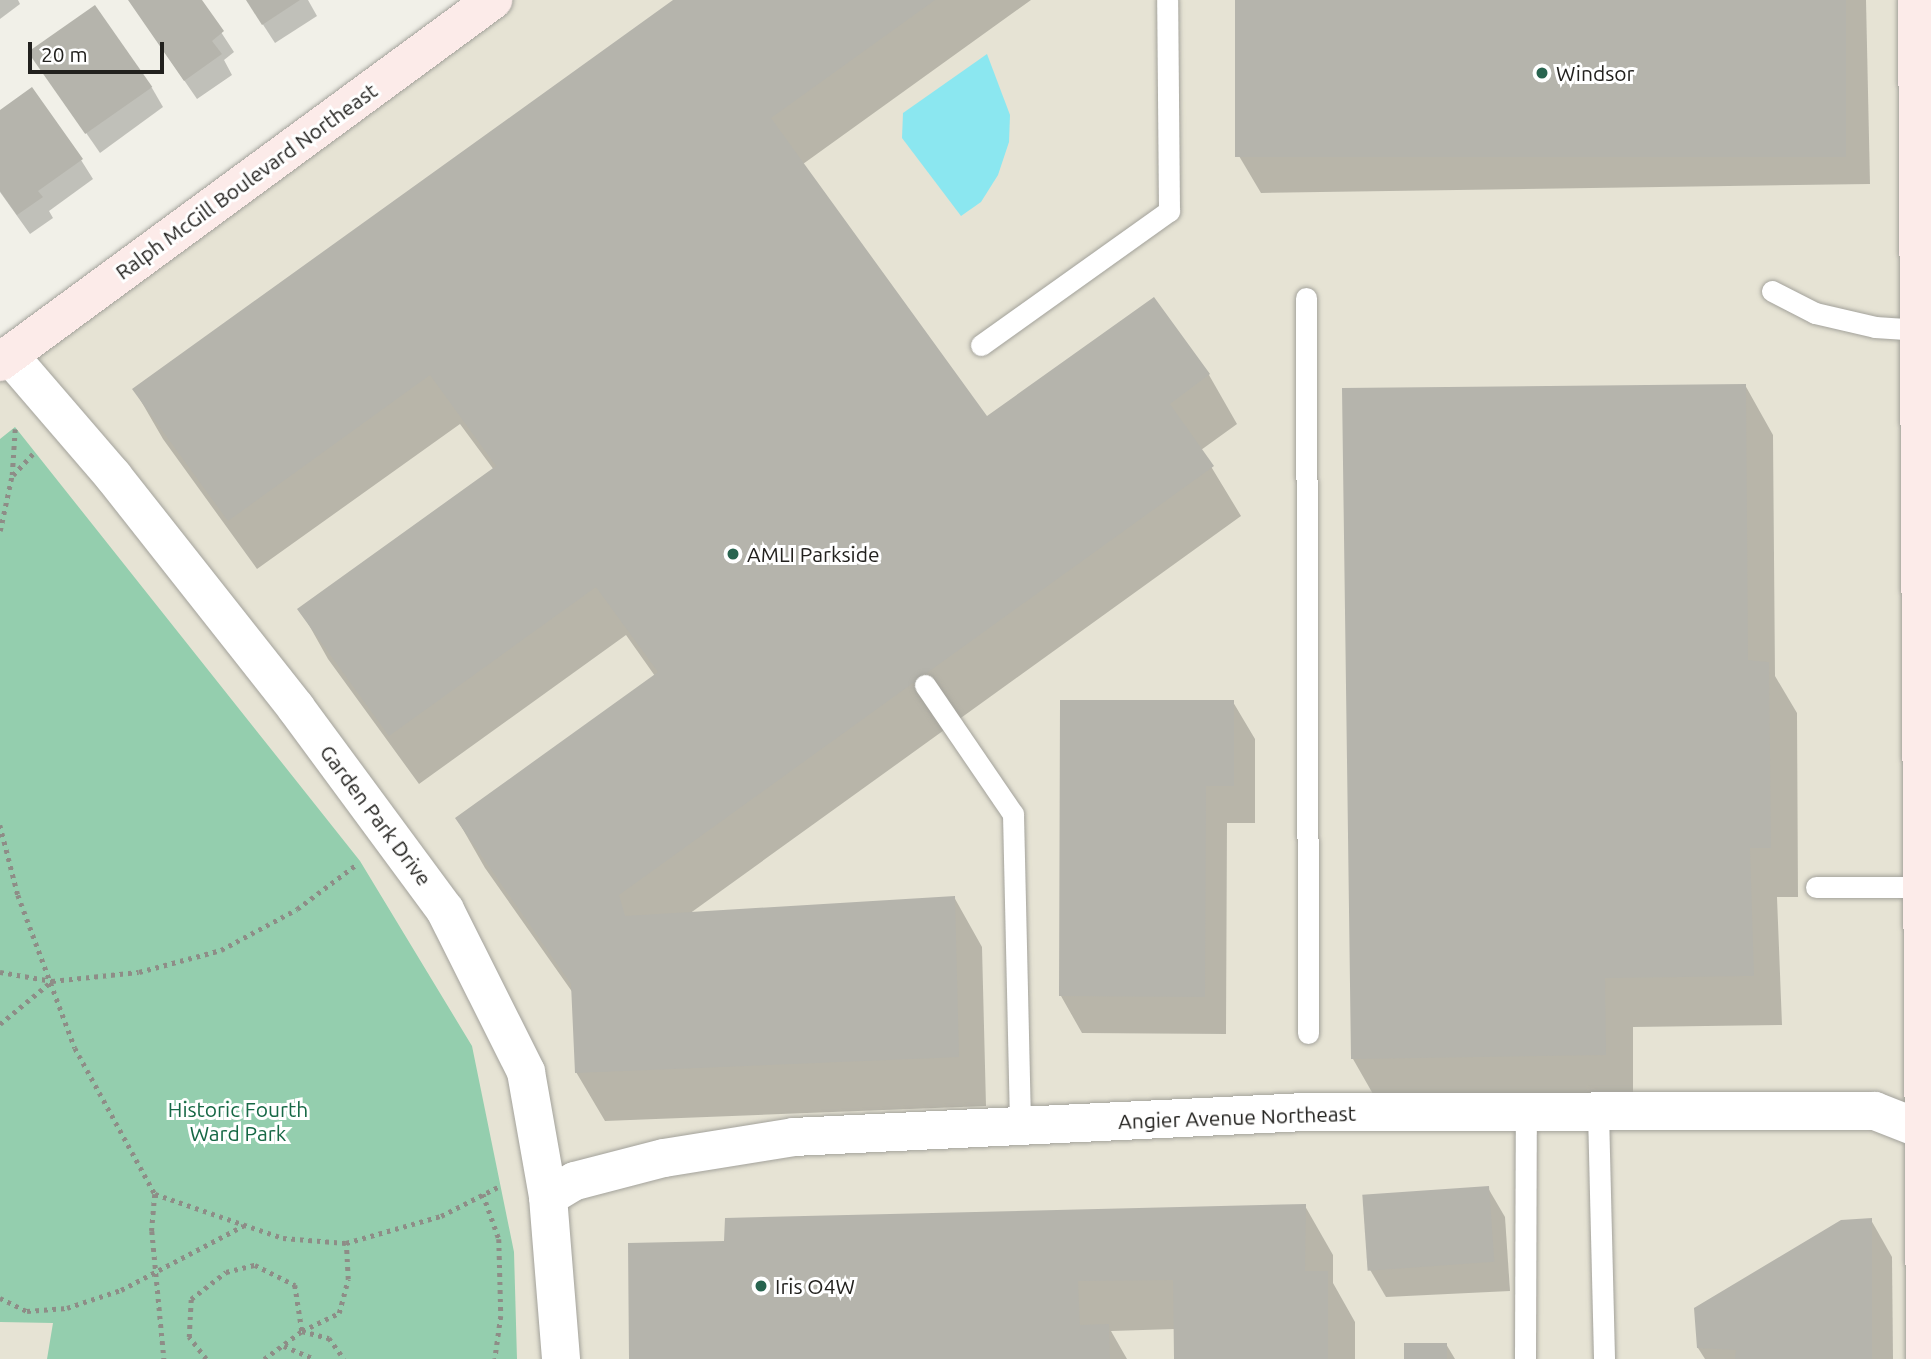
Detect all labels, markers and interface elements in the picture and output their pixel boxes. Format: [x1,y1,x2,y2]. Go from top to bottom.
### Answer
scale bar [32,28,168,72]
text: 20 m [41,42,88,66]
place label: Windsor [1556,60,1635,86]
marker: Windsor [1534,65,1550,81]
street label: Ralph McGill Boulevard Northeast [110,78,382,284]
place label: AMLI Parkside [747,541,880,567]
marker: AMLI Parkside [725,546,741,562]
street label: Garden Park Drive [315,740,437,890]
park label: Historic Fourth Ward Park [168,1096,308,1146]
street label: Angier Avenue Northeast [1118,1100,1356,1134]
place label: Iris O4W [775,1273,855,1299]
marker: Iris O4W [753,1278,769,1294]

